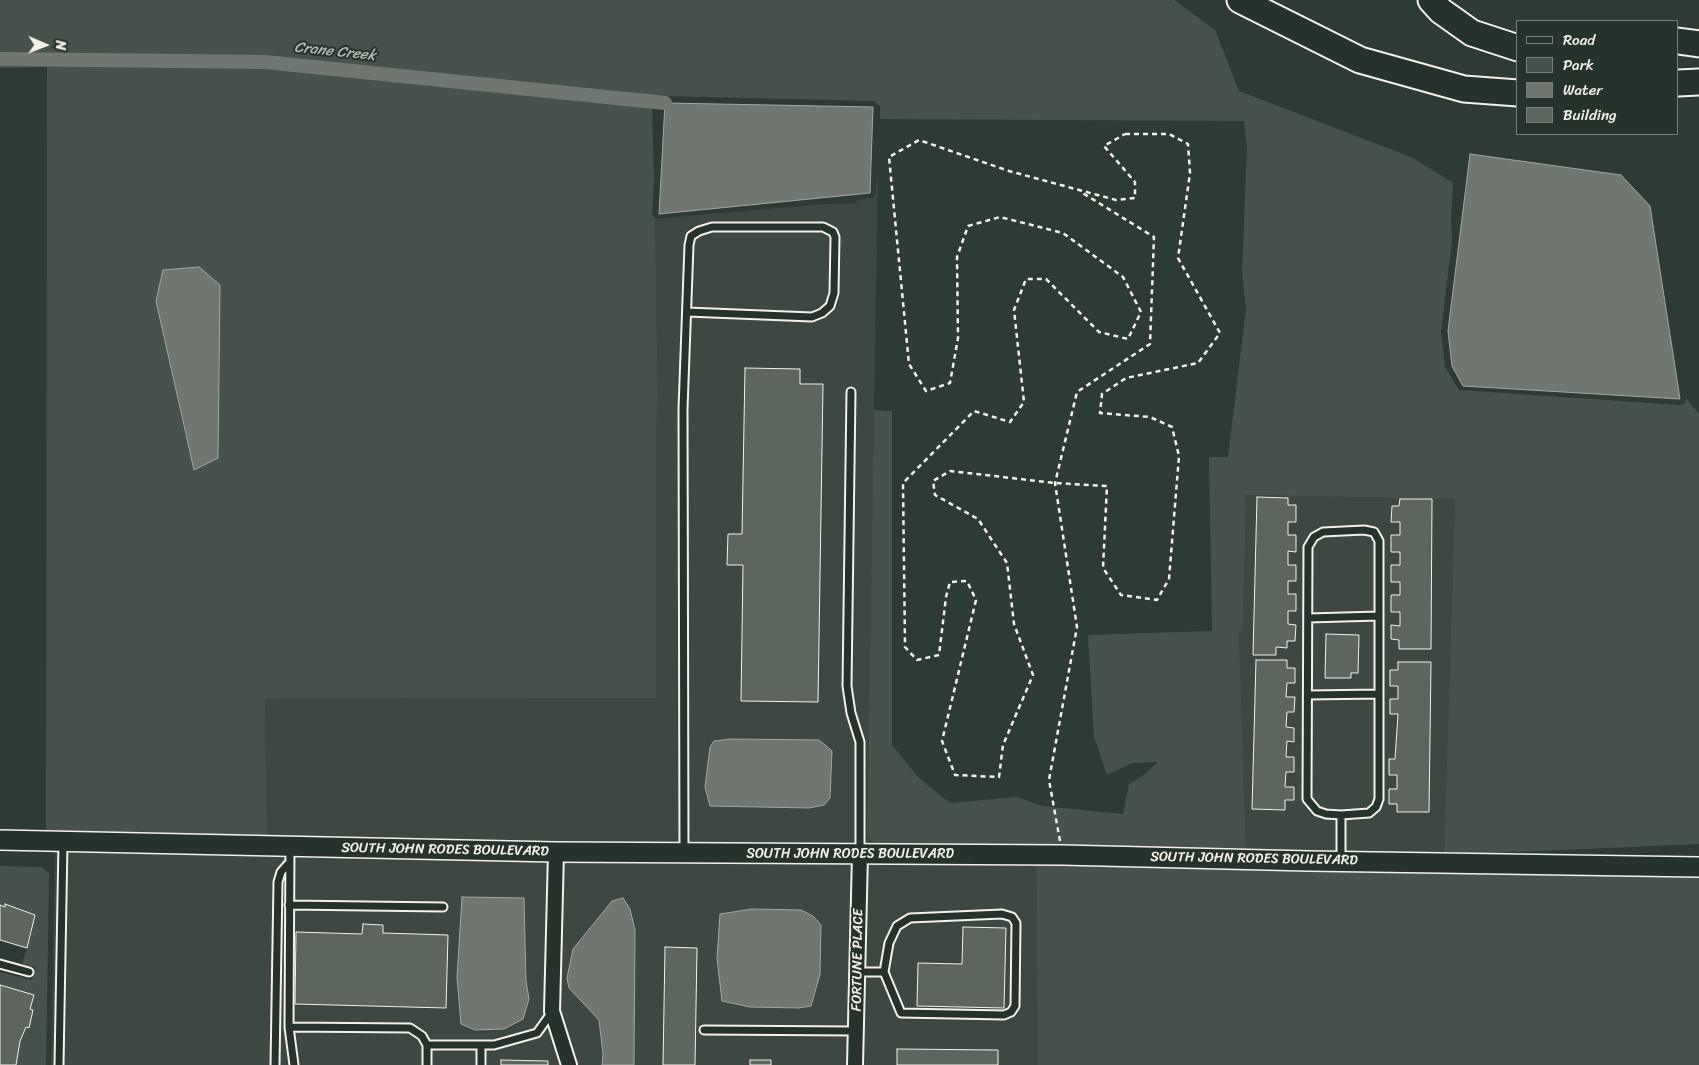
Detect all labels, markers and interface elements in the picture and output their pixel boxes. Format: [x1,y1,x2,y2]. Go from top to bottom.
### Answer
north arrow [20,20,70,70]
legend [1516,20,1679,135]
text: Road [1563,27,1595,53]
water label: Crane Creek [293,39,377,65]
text: N [48,40,73,50]
text: Park [1563,52,1594,78]
text: Water [1563,77,1603,103]
text: Building [1563,102,1617,128]
street label: SOUTH JOHN RODES BOULEVARD [341,840,549,860]
street label: SOUTH JOHN RODES BOULEVARD [746,846,954,862]
street label: SOUTH JOHN RODES BOULEVARD [1150,849,1358,869]
street label: FORTUNE PLACE [849,909,867,1011]

